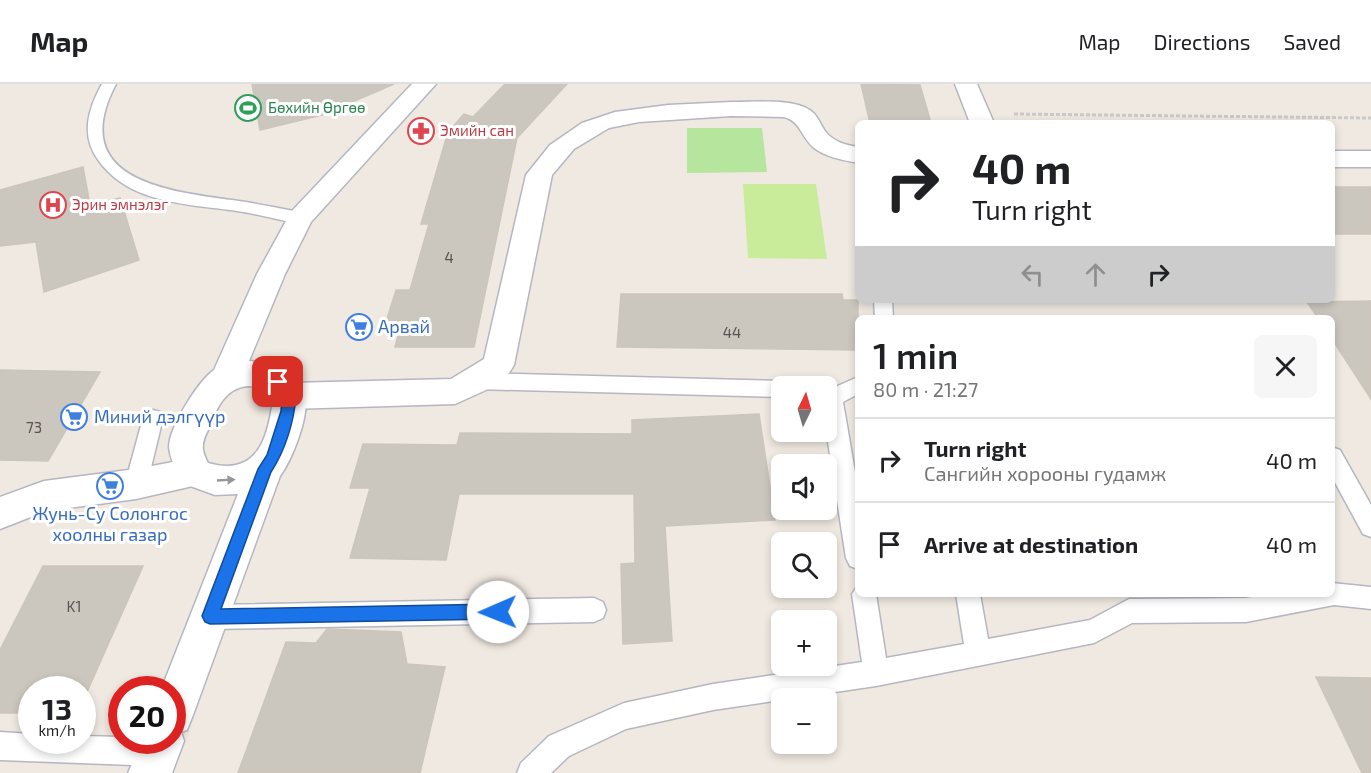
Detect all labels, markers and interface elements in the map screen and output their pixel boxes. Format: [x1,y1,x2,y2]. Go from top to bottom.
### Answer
text: Map [30,24,88,58]
text: Map [1078,29,1121,54]
text: Directions [1154,29,1250,54]
text: Saved [1283,29,1341,54]
sports icon: Бөхийн Өргөө [233,93,263,123]
place label: Бөхийн Өргөө [268,98,366,116]
pharmacy icon: Эмийн сан [406,116,436,146]
place label: Эмийн сан [440,121,514,139]
text: 40 m [972,142,1071,192]
icon: right [873,144,951,222]
hospital icon: Эрин эмнэлэг [38,190,68,220]
text: Turn right [972,193,1092,225]
place label: Эрин эмнэлэг [72,195,168,213]
house number: 4 [444,248,454,266]
icon: left [1016,258,1049,291]
icon: ahead [1079,258,1112,291]
icon: right [1142,258,1175,291]
supermarket icon: Арвай [344,312,374,342]
place label: Арвай [378,315,430,337]
house number: 44 [723,323,741,341]
text: 1 min [873,333,958,376]
button: close [1254,335,1317,398]
pin [252,356,303,407]
icon: arrive [261,365,294,398]
north arrow [771,376,837,442]
map controls [771,376,837,754]
text: 80 m · 21:27 [873,377,978,401]
supermarket icon: Миний дэлгүүр [59,402,89,432]
place label: Миний дэлгүүр [94,405,225,427]
house number: 73 [26,418,42,436]
text: Turn right [924,435,1026,461]
icon: right [873,444,906,477]
text: 40 m [1266,447,1317,473]
button: sound [771,454,837,520]
text: Сангийн хорооны гудамж [924,461,1166,485]
supermarket icon: Жунь-Су Солонгос хоолны газар [95,471,125,501]
one-way arrow [217,476,236,485]
place label: Жунь-Су Солонгос хоолны газар [32,502,188,545]
icon: arrive [873,528,906,561]
text: Arrive at destination [924,531,1138,557]
text: 40 m [1266,531,1317,557]
button: search [771,532,837,598]
position arrow [466,580,530,644]
house number: K1 [67,597,81,615]
button: + [771,610,837,676]
speed limit sign: 20 [108,676,186,754]
button: − [771,688,837,754]
text: 13 [42,690,72,726]
text: km/h [38,721,76,739]

